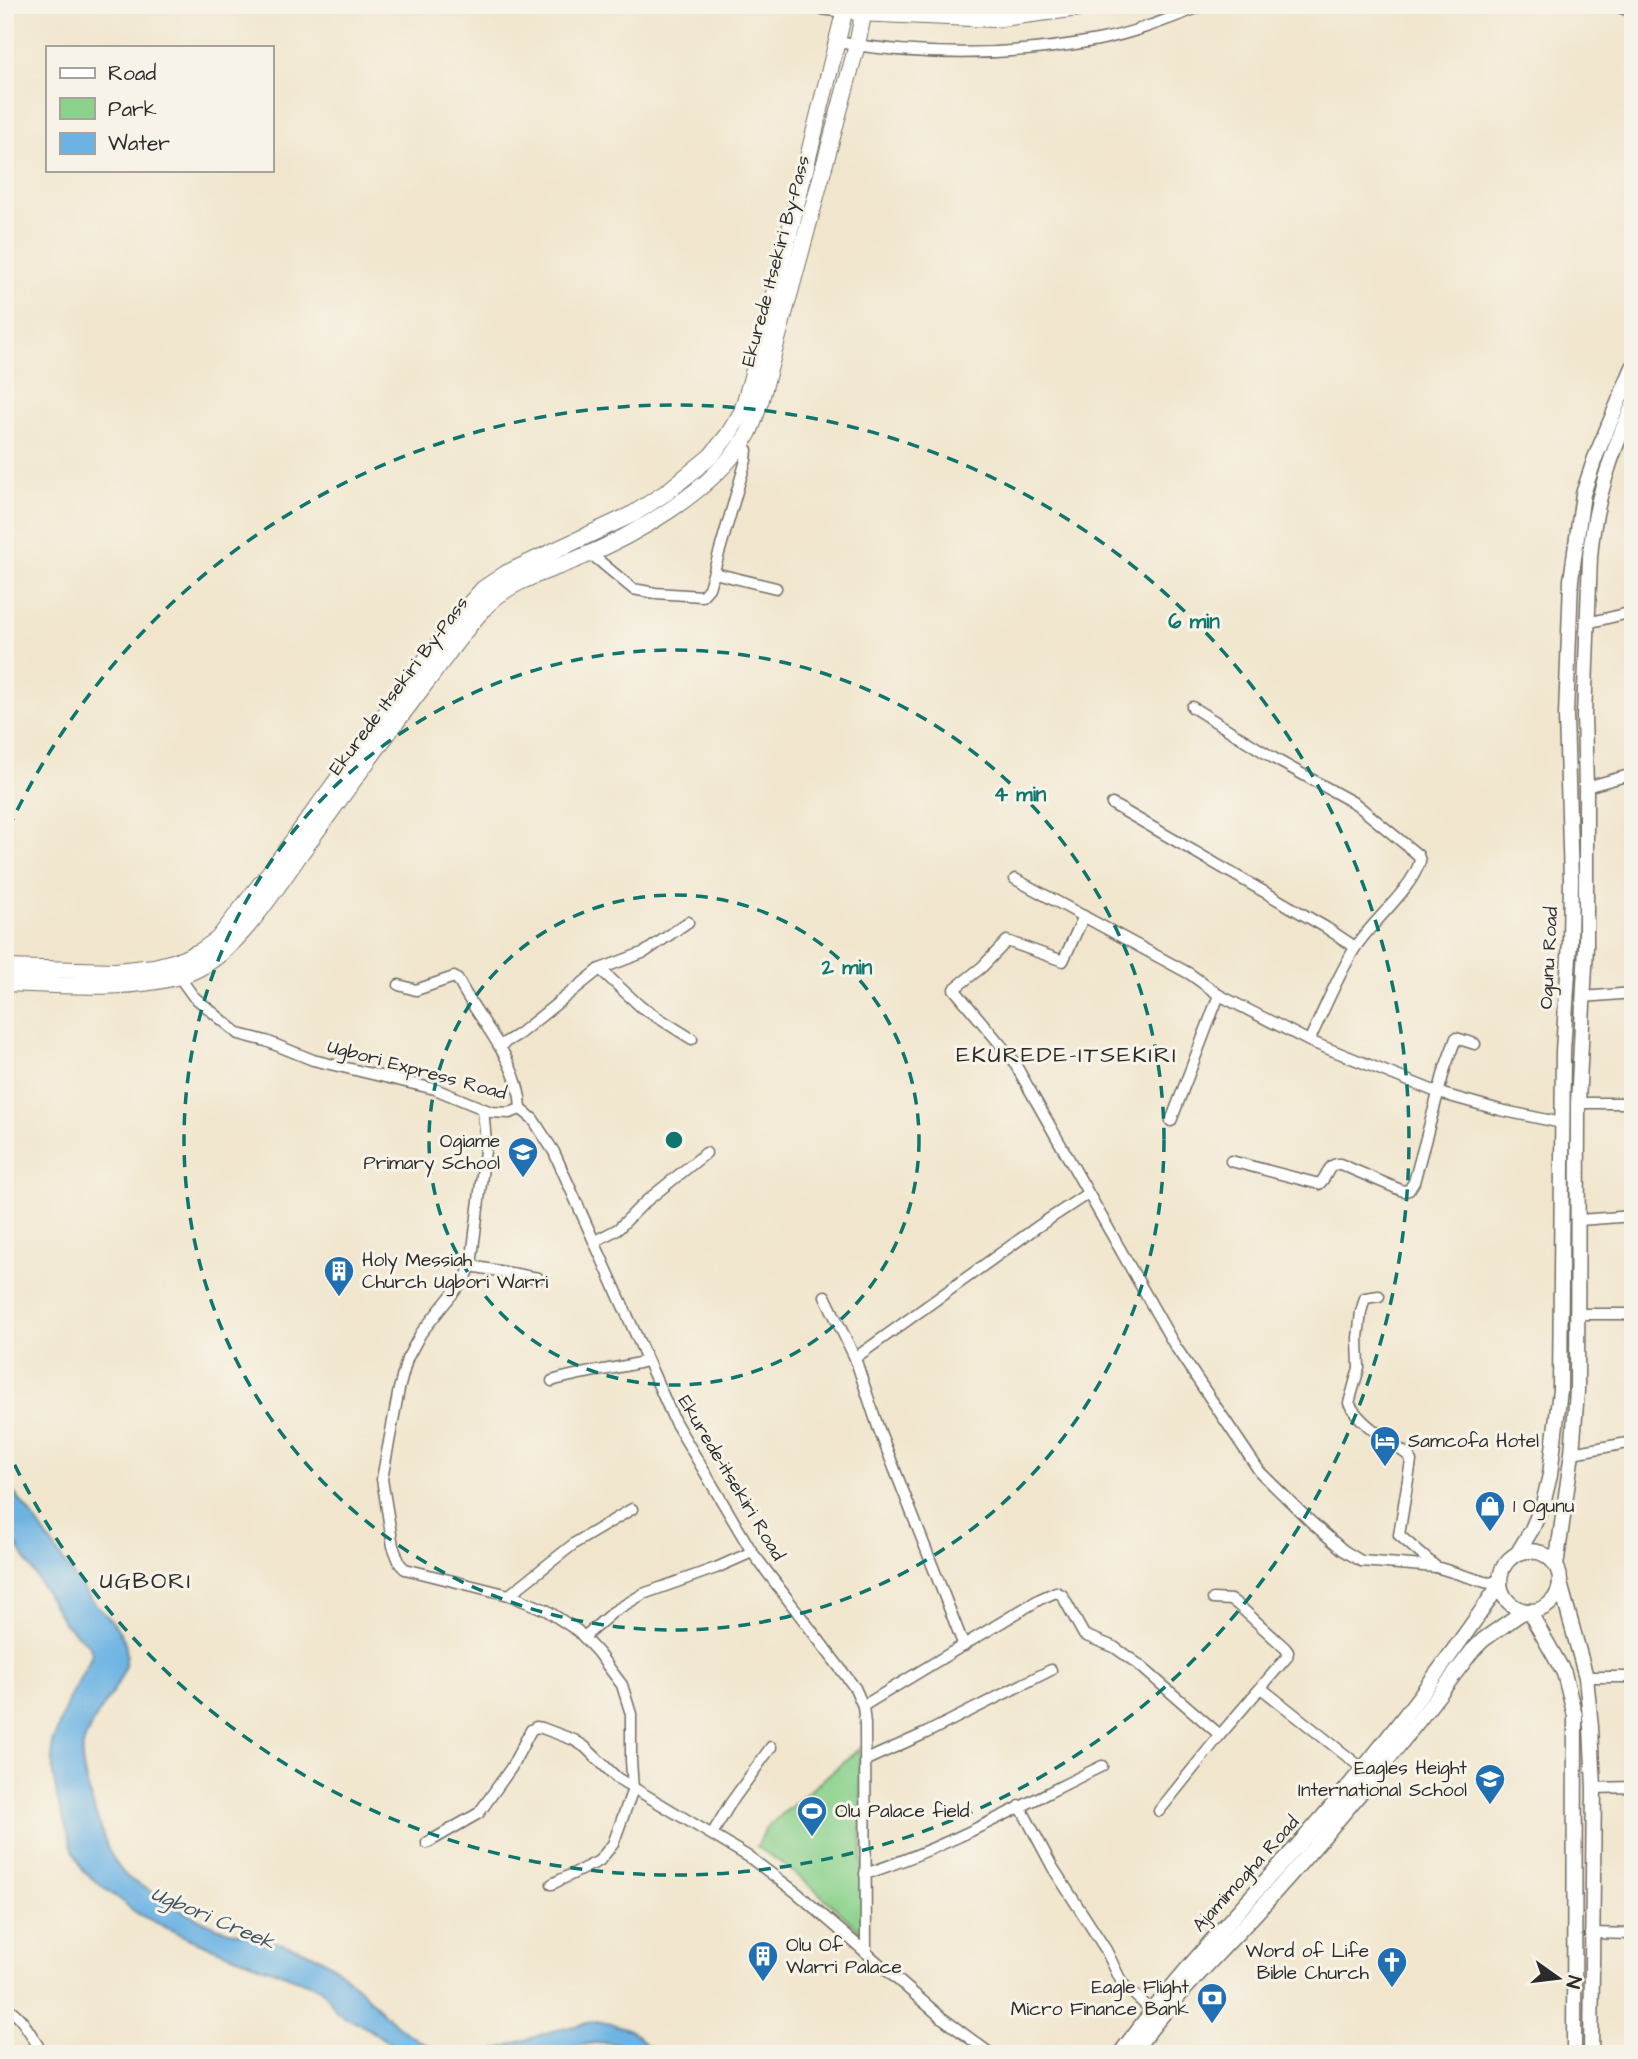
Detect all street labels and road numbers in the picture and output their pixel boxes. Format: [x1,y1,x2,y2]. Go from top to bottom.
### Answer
street label: Ekurede Itsekiri By-Pass [735,152,818,370]
street label: Ekurede Itsekiri By-Pass [323,591,476,782]
street label: Ogunu Road [1533,906,1566,1010]
street label: Ugbori Express Road [324,1033,510,1108]
street label: Ekurede-itsekiri Road [671,1390,791,1566]
street label: Ajamimogha Road [1186,1810,1307,1939]

